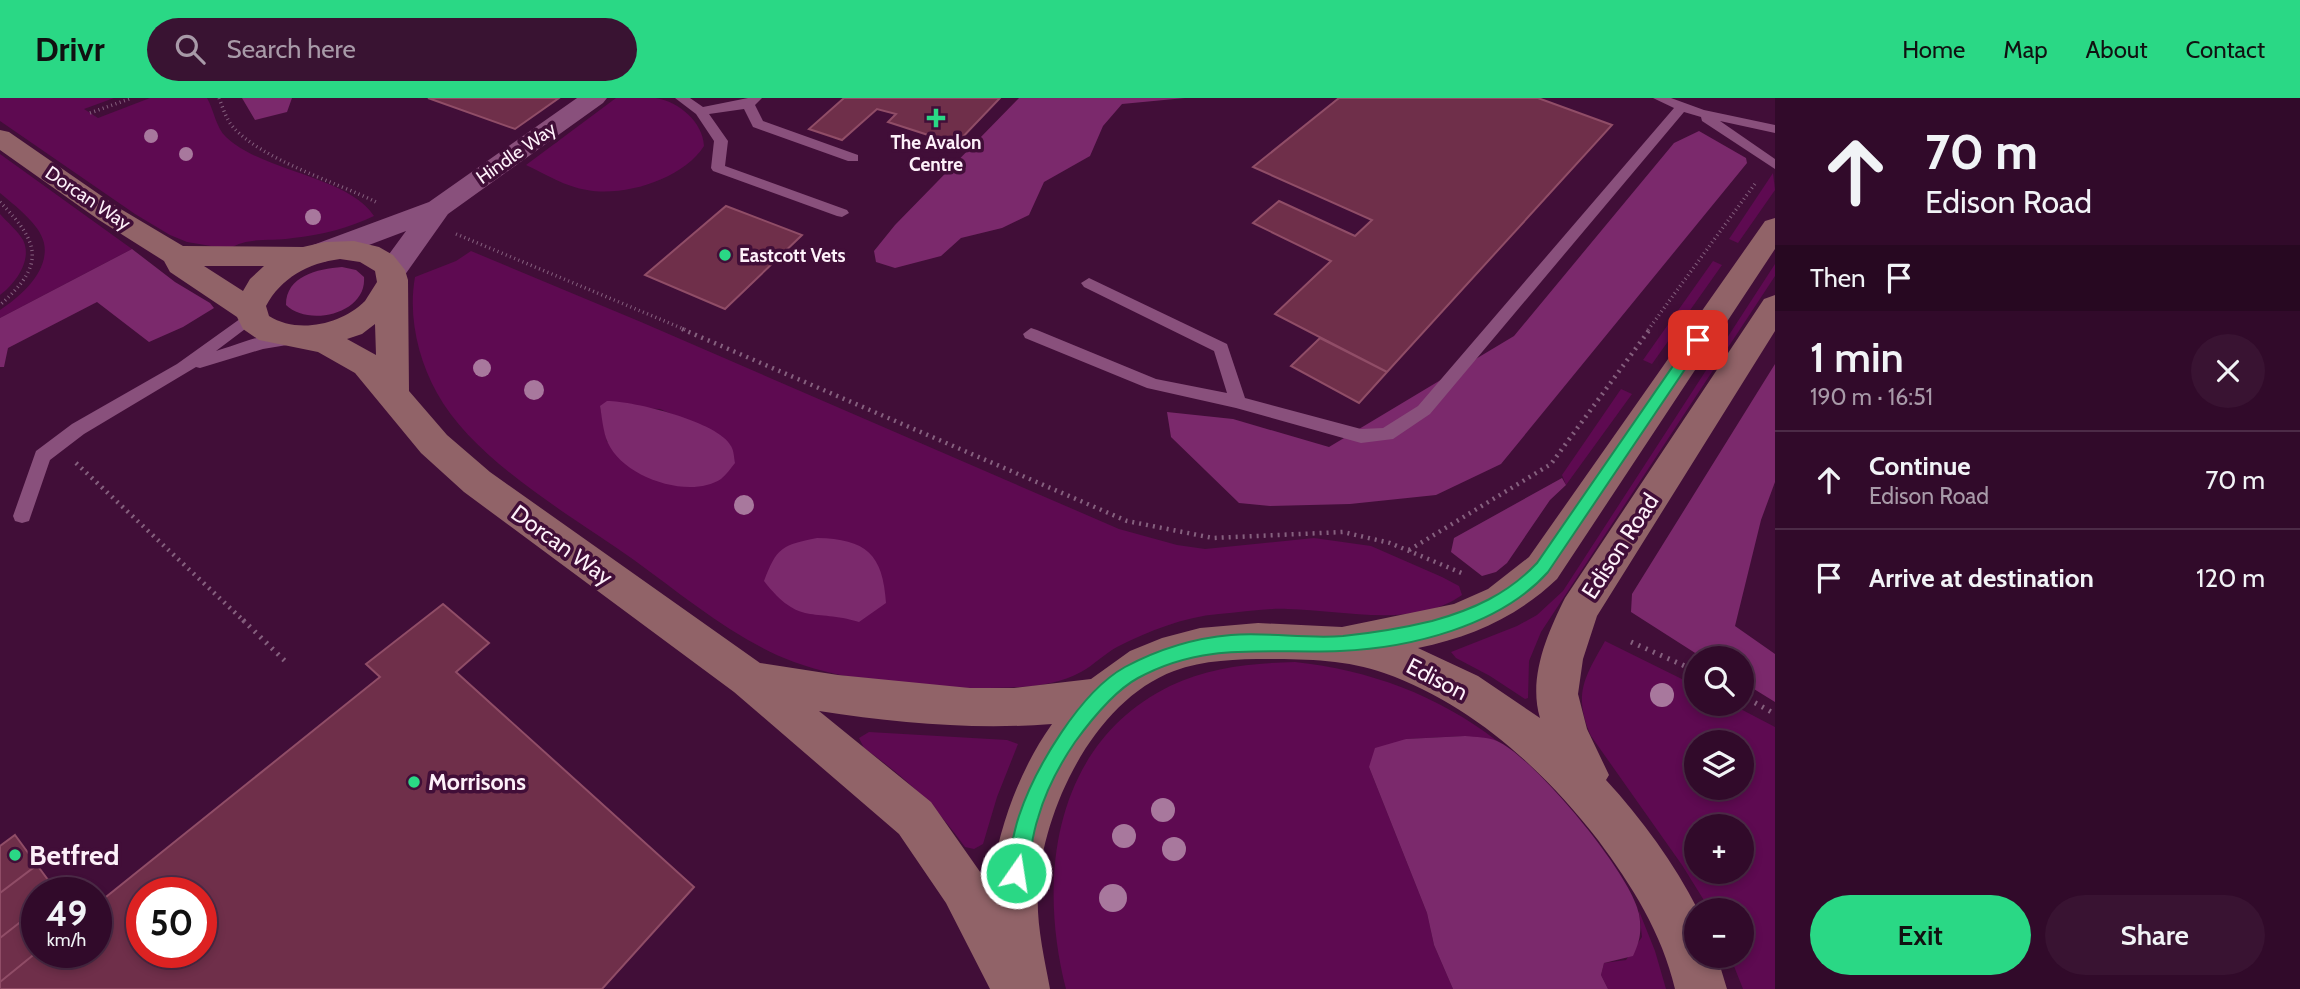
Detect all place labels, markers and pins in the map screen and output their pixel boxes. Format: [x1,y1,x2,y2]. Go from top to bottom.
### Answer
marker: The Avalon Centre [926,108,946,128]
place label: The Avalon Centre [890,131,982,176]
place label: Eastcott Vets [739,244,846,267]
marker: Eastcott Vets [717,247,733,263]
pin [1668,310,1728,370]
place label: Morrisons [428,768,526,796]
marker: Morrisons [406,774,422,790]
place label: Betfred [29,838,120,872]
marker: Betfred [7,847,23,863]

